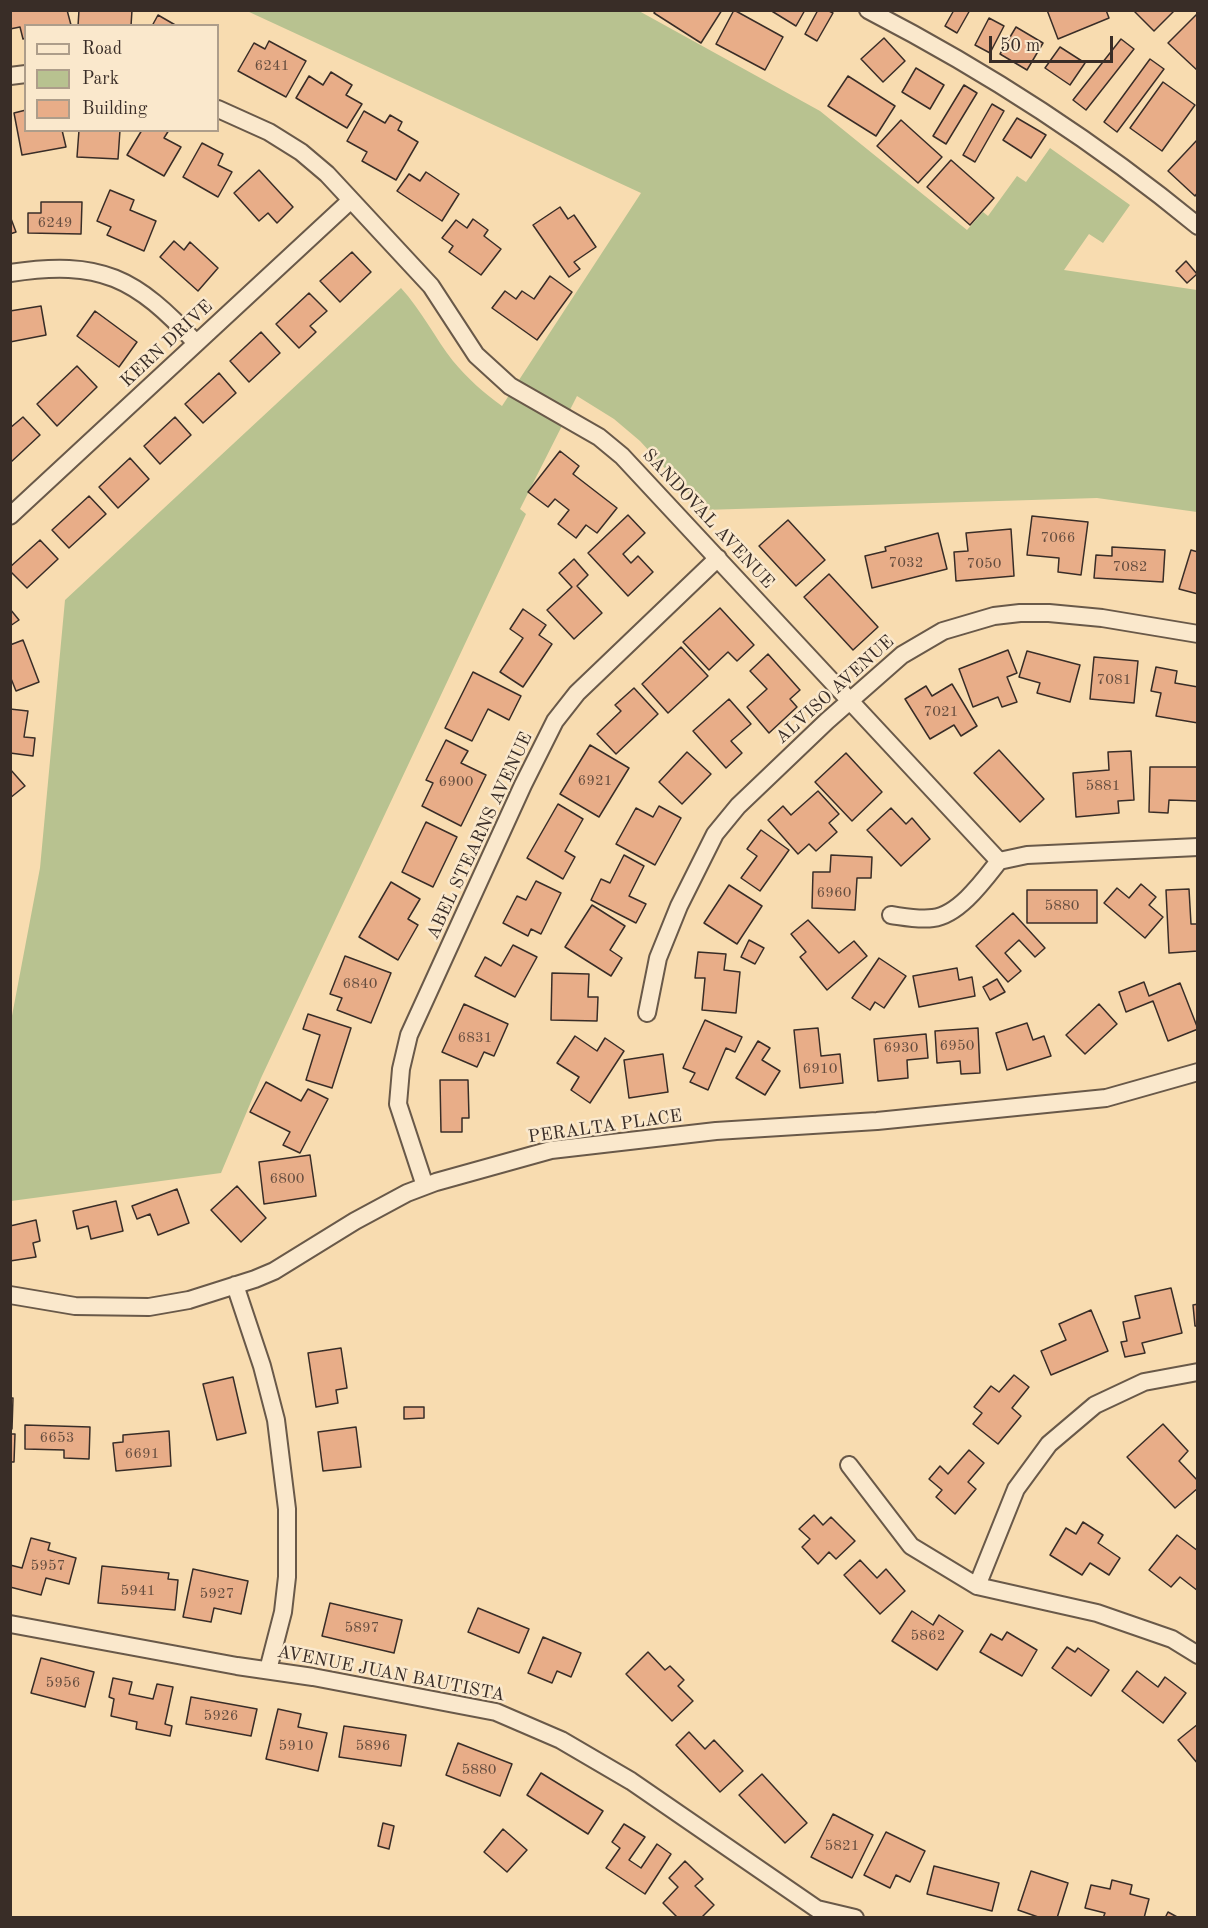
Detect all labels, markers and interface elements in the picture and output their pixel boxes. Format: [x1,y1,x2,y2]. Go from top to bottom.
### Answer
legend [24,24,219,132]
scale bar [992,24,1116,62]
text: 50 m [1000,37,1040,55]
text: Road [82,40,122,58]
house number: 6241 [255,57,289,75]
text: Park [82,70,119,88]
text: Building [82,100,147,118]
house number: 6249 [38,214,72,232]
street label: KERN DRIVE [116,296,218,392]
street label: SANDOVAL AVENUE [638,445,778,593]
house number: 7066 [1041,529,1075,547]
house number: 7032 [889,554,923,572]
house number: 7050 [967,555,1001,573]
house number: 7082 [1113,558,1147,576]
street label: ALVISO AVENUE [771,631,899,749]
house number: 7081 [1097,671,1131,689]
house number: 7021 [924,703,958,721]
street label: ABEL STEARNS AVENUE [422,729,538,943]
house number: 6921 [578,772,612,790]
house number: 6900 [439,773,473,791]
house number: 5881 [1086,777,1120,795]
house number: 6960 [817,884,851,902]
house number: 5880 [1045,897,1079,915]
house number: 6840 [343,975,377,993]
house number: 6831 [458,1029,492,1047]
house number: 6950 [940,1037,974,1055]
house number: 6930 [884,1039,918,1057]
house number: 6910 [803,1060,837,1078]
street label: PERALTA PLACE [527,1106,683,1148]
house number: 6800 [270,1170,304,1188]
house number: 6653 [40,1429,74,1447]
house number: 6691 [125,1445,159,1463]
house number: 5957 [31,1557,65,1575]
house number: 5941 [121,1582,155,1600]
house number: 5927 [200,1585,234,1603]
house number: 5897 [345,1619,379,1637]
house number: 5862 [911,1627,945,1645]
street label: AVENUE JUAN BAUTISTA [275,1641,507,1707]
house number: 5956 [46,1674,80,1692]
house number: 5926 [204,1707,238,1725]
house number: 5910 [279,1737,313,1755]
house number: 5896 [356,1737,390,1755]
house number: 5880 [462,1761,496,1779]
house number: 5821 [825,1837,859,1855]

